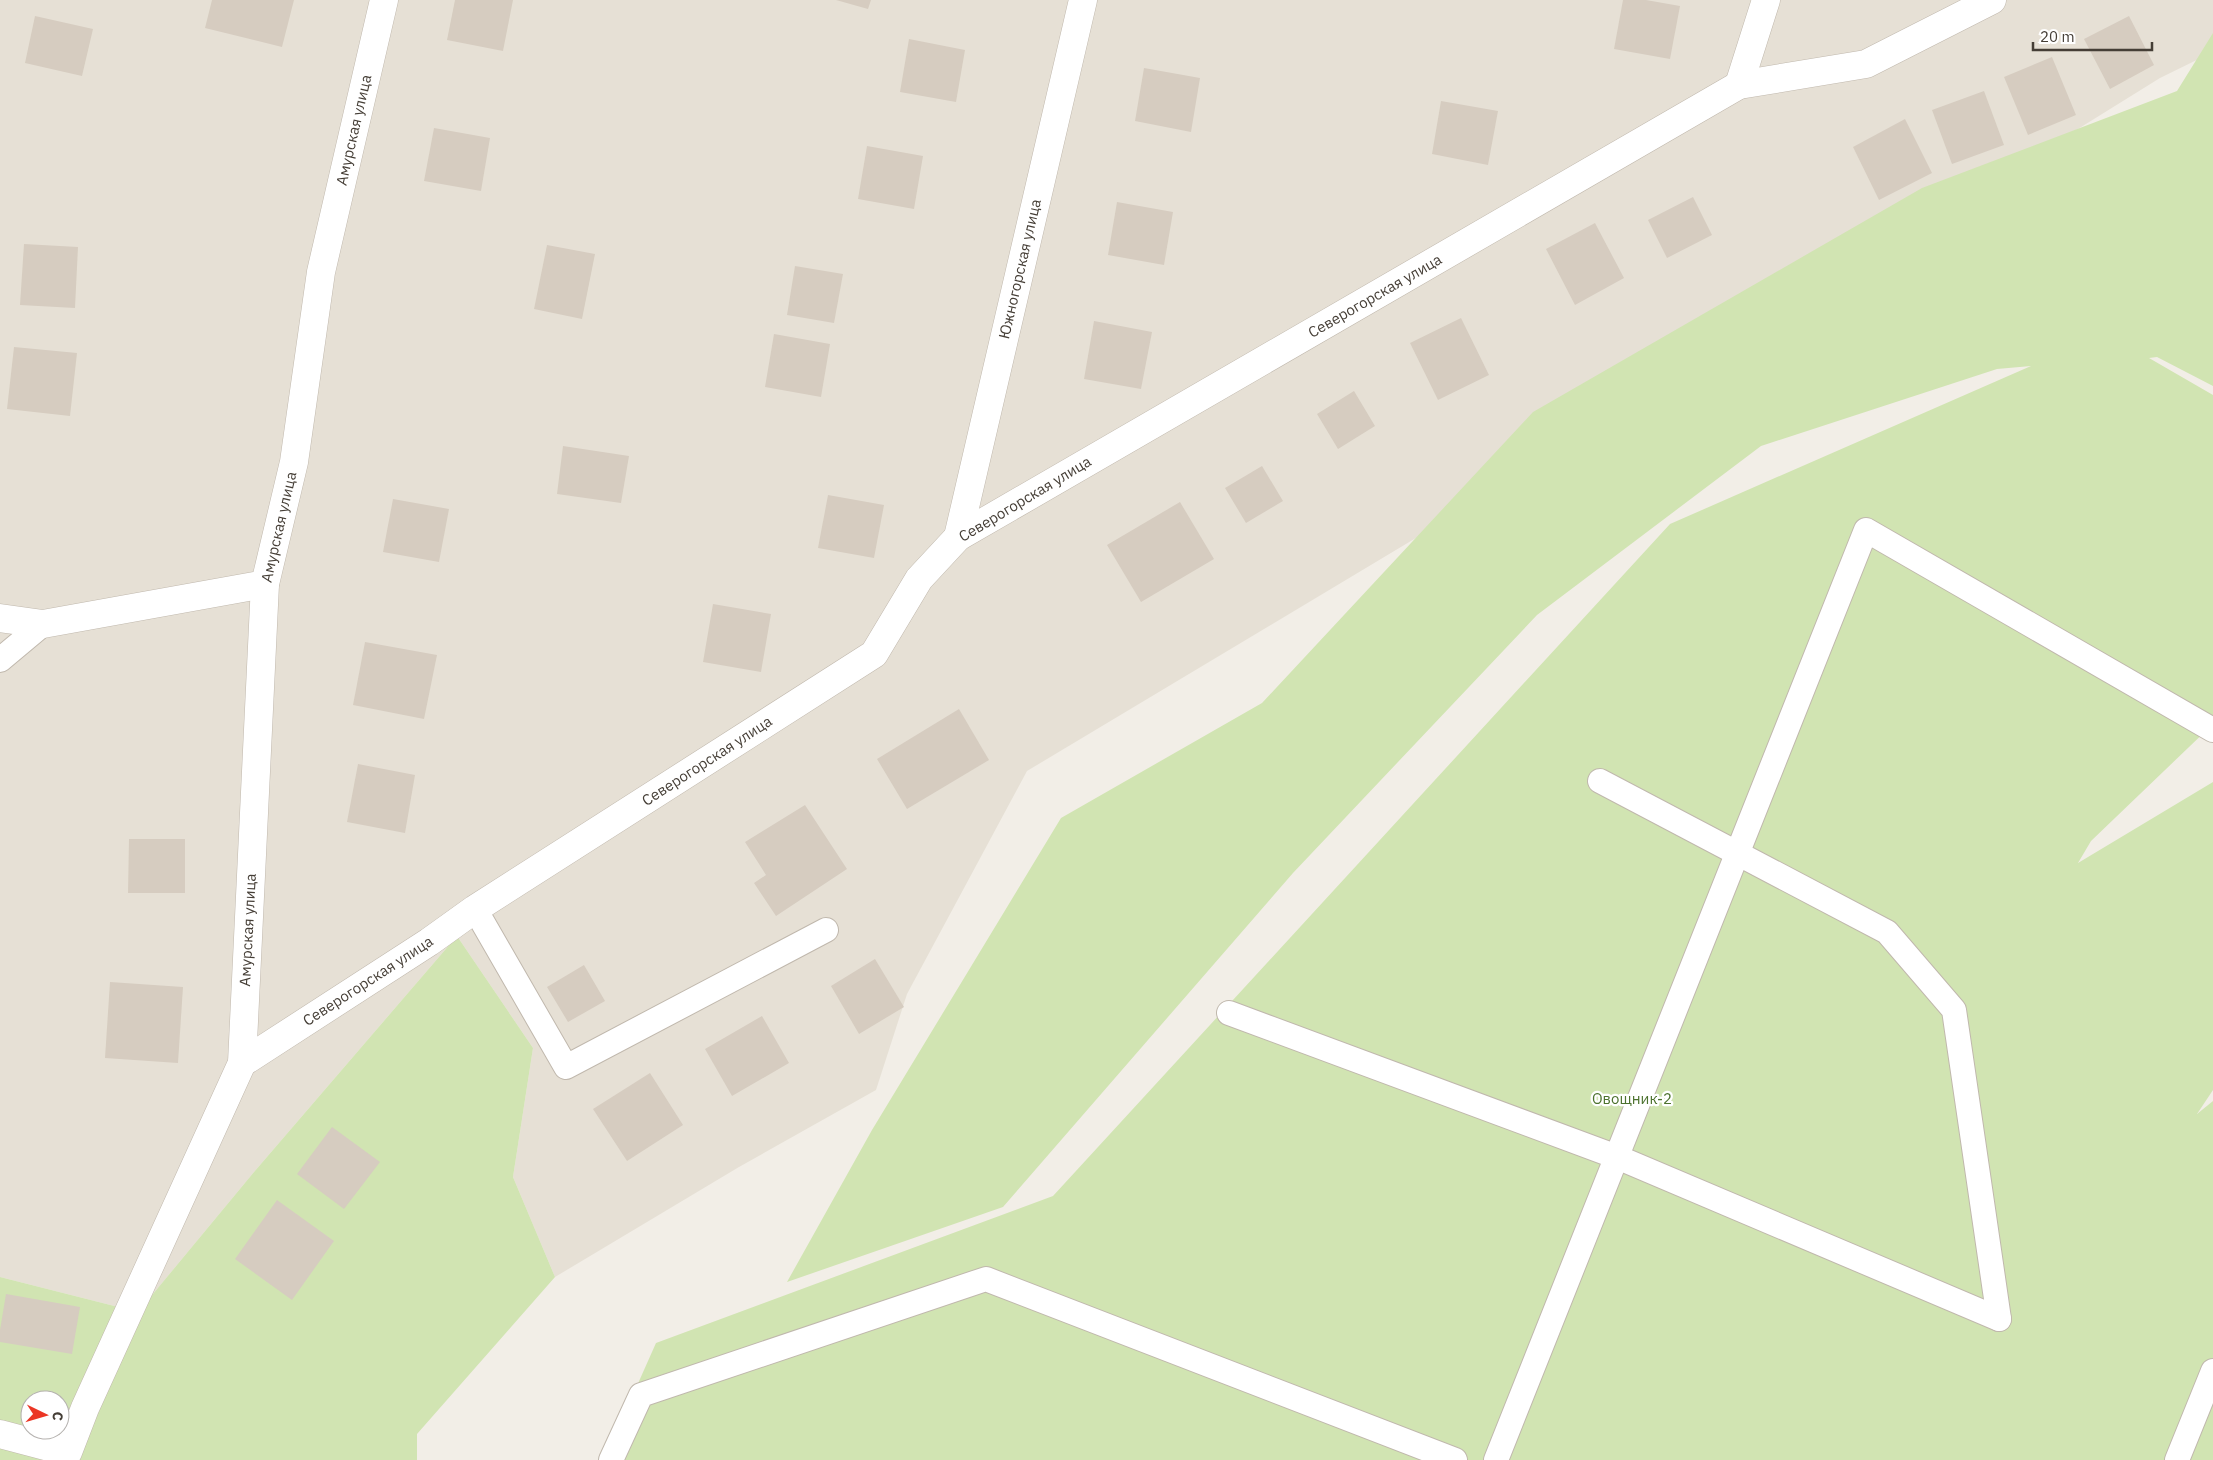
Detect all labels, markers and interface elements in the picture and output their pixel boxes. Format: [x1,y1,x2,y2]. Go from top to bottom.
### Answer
scale bar [2033,20,2152,52]
text: 20 m [2040,27,2075,46]
street label: Амурская улица [332,73,375,187]
street label: Южногорская улица [994,197,1045,341]
street label: Северогорская улица [1304,249,1445,342]
street label: Северогорская улица [955,451,1095,546]
street label: Амурская улица [257,470,300,584]
street label: Северогорская улица [638,711,775,810]
street label: Амурская улица [235,873,260,987]
street label: Северогорская улица [299,931,436,1030]
park label: Овощник-2 [1592,1089,1672,1108]
north arrow [20,1390,70,1440]
text: С [49,1411,67,1421]

